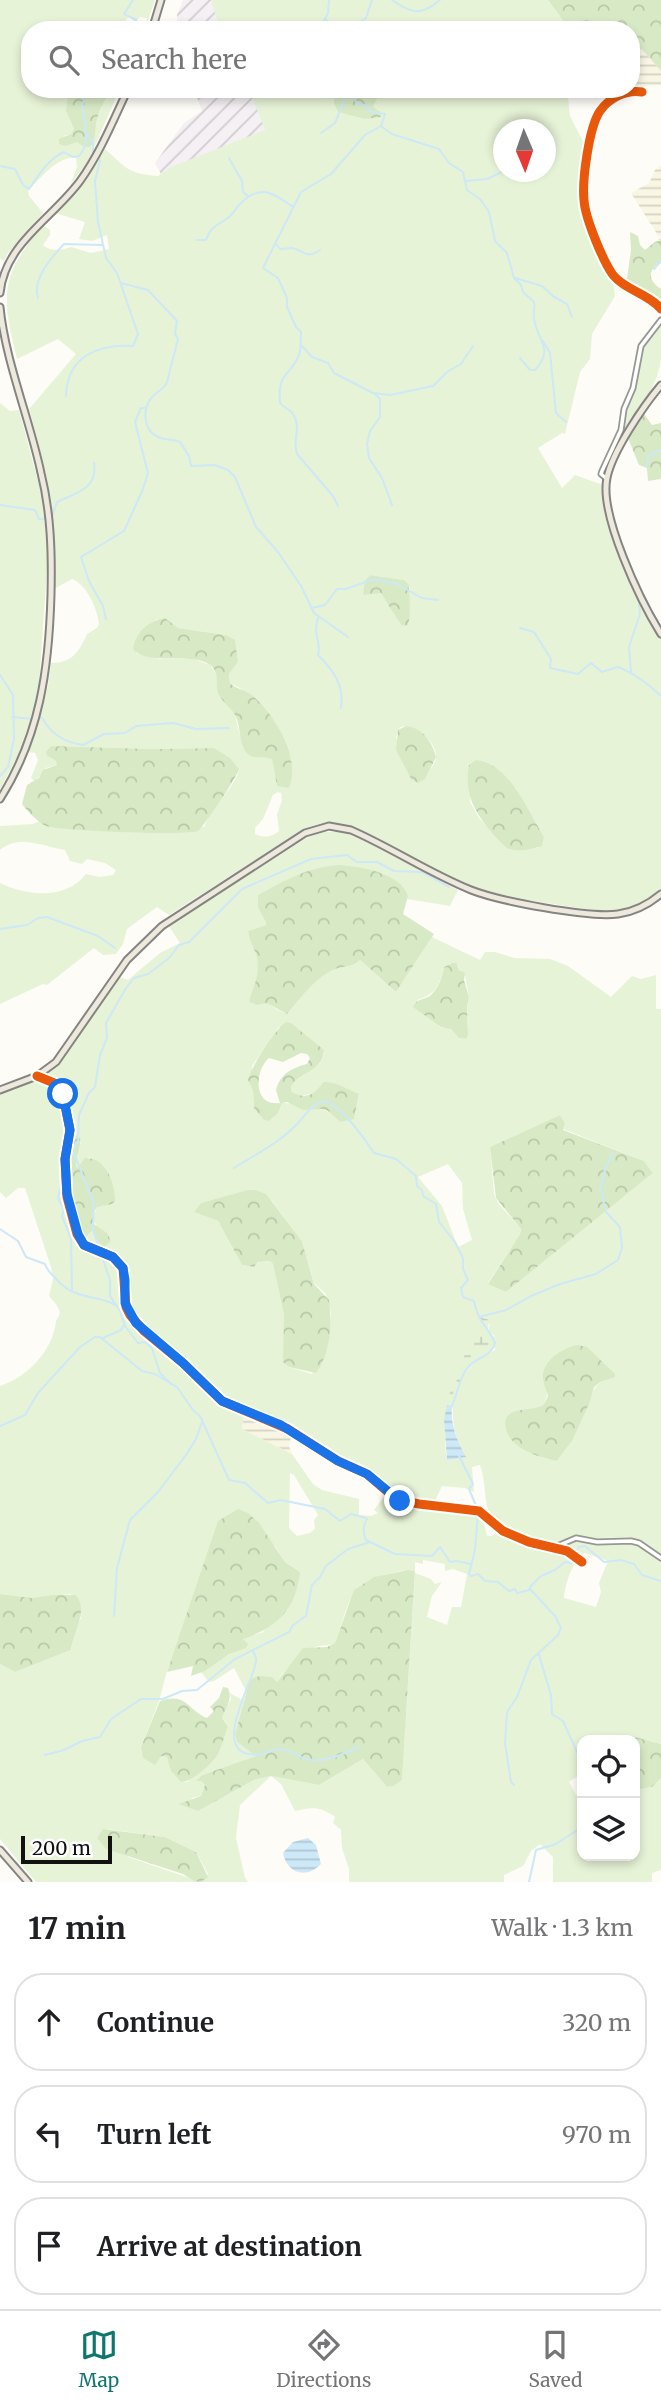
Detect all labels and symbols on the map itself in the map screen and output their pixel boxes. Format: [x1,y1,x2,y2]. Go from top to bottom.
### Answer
north arrow [493,119,556,182]
route start [47,1078,78,1109]
route end [384,1485,415,1516]
scale bar [21,1833,112,1865]

